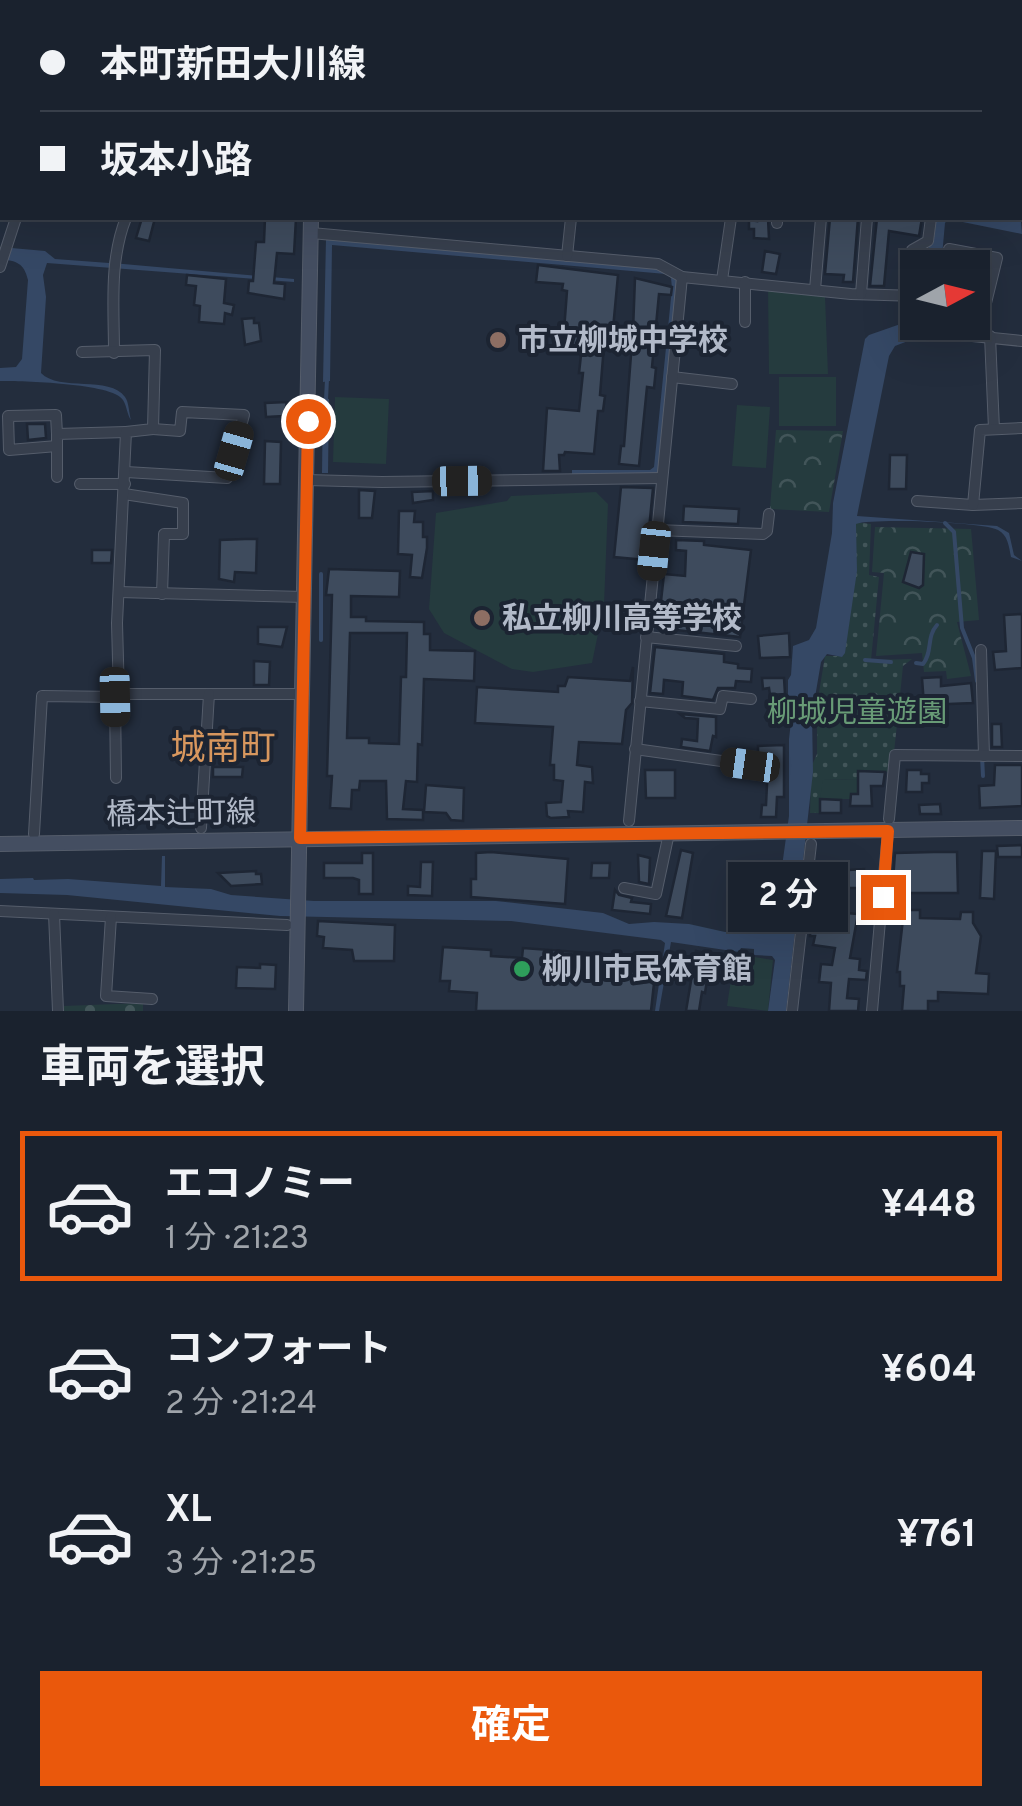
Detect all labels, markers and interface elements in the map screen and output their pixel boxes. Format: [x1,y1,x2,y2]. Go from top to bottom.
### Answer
text: 本町新田大川線 [100,43,366,92]
text: 坂本小路 [100,139,252,188]
north arrow [900,250,990,340]
map controls [900,250,990,340]
place label: 市立柳城中学校 [518,324,728,361]
marker: 市立柳城中学校 [487,329,509,351]
route start [286,399,331,444]
car [211,418,257,484]
car [432,465,492,497]
car [636,520,672,582]
place label: 私立柳川高等学校 [502,602,742,639]
marker: 私立柳川高等学校 [471,607,493,629]
car [99,667,131,727]
park label: 柳城児童遊園 [767,696,947,733]
district label: 城南町 [170,728,276,772]
car [718,746,782,784]
street label: 橋本辻町線 [106,796,256,835]
callout: 2 分 [728,862,848,932]
route end [861,875,906,920]
text: 2 分 [758,877,818,917]
place label: 柳川市民体育館 [542,953,752,990]
marker: 柳川市民体育館 [511,958,533,980]
text: 車両を選択 [40,1042,265,1099]
icon: car [45,1161,135,1251]
text: エコノミー [165,1162,355,1211]
text: ¥448 [881,1182,977,1231]
text: 1 分 · 21:23 [165,1220,309,1260]
icon: car [45,1326,135,1416]
text: コンフォート [165,1327,392,1376]
text: ¥604 [881,1347,977,1396]
text: 2 分 · 21:24 [165,1385,317,1425]
text: XL [165,1487,212,1536]
icon: car [45,1491,135,1581]
text: ¥761 [897,1512,977,1561]
text: 3 分 · 21:25 [165,1545,317,1585]
button: 確定 [40,1671,982,1786]

